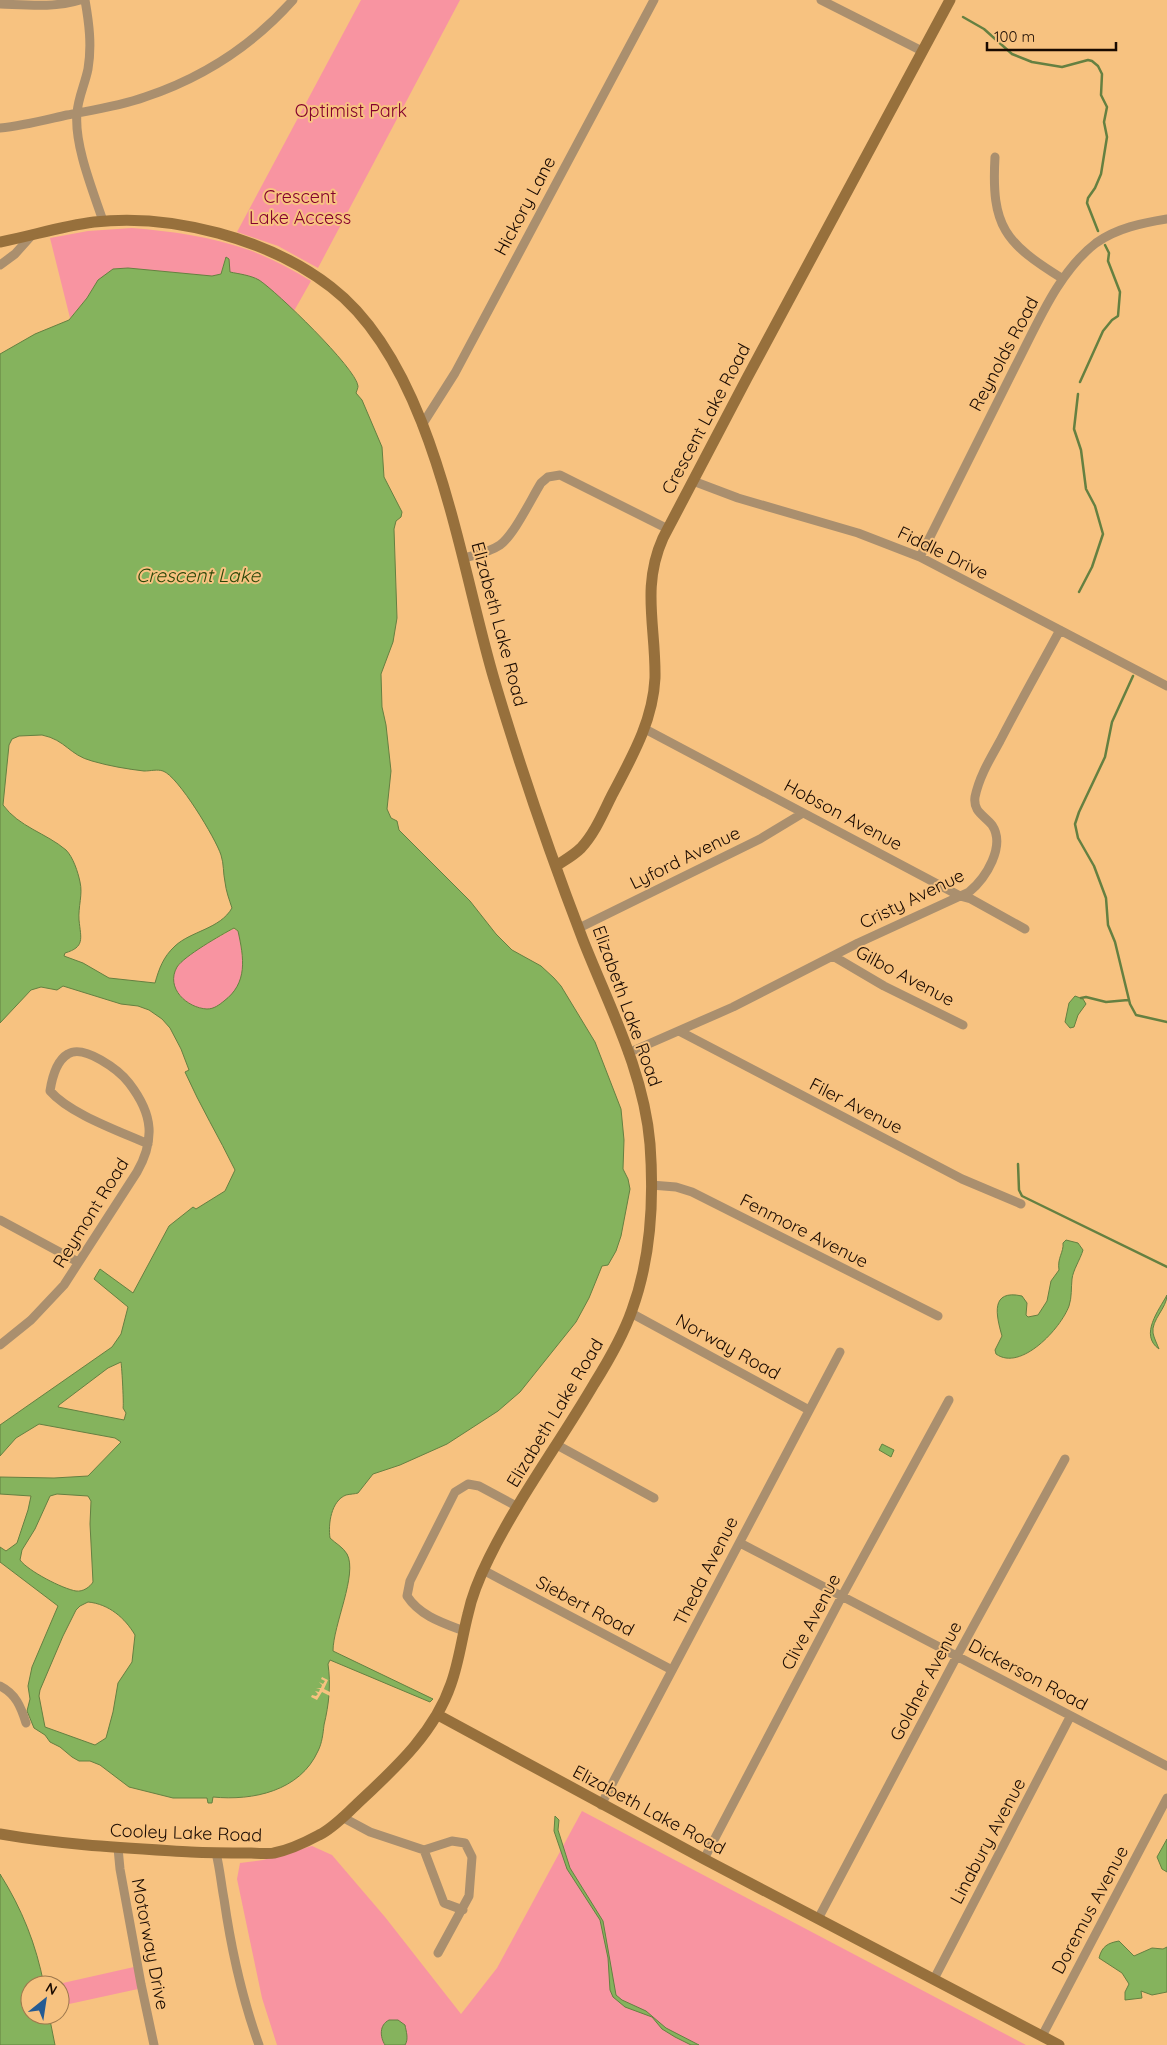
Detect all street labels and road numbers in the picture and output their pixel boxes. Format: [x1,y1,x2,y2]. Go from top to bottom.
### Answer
street label: Hickory Lane [489,152,560,259]
street label: Reynolds Road [964,293,1043,415]
street label: Crescent Lake Road [656,340,755,498]
street label: Fiddle Drive [894,521,992,584]
street label: Elizabeth Lake Road [466,539,533,709]
street label: Hobson Avenue [780,774,906,855]
street label: Lyford Avenue [626,821,744,894]
street label: Cristy Avenue [856,863,968,934]
street label: Elizabeth Lake Road [588,922,667,1089]
street label: Gilbo Avenue [852,940,959,1011]
street label: Filer Avenue [806,1072,907,1139]
street label: Reymont Road [48,1153,134,1272]
street label: Fenmore Avenue [736,1188,872,1273]
street label: Norway Road [672,1308,785,1385]
street label: Elizabeth Lake Road [501,1334,608,1491]
street label: Theda Avenue [668,1512,743,1629]
street label: Siebert Road [532,1570,638,1641]
street label: Clive Avenue [776,1570,846,1674]
street label: Goldner Avenue [884,1617,967,1745]
street label: Dickerson Road [965,1633,1092,1716]
street label: Elizabeth Lake Road [569,1760,729,1860]
street label: Linabury Avenue [945,1774,1030,1908]
street label: Cooley Lake Road [110,1818,262,1847]
street label: Doremus Avenue [1046,1842,1133,1978]
street label: Motorway Drive [126,1876,175,2012]

